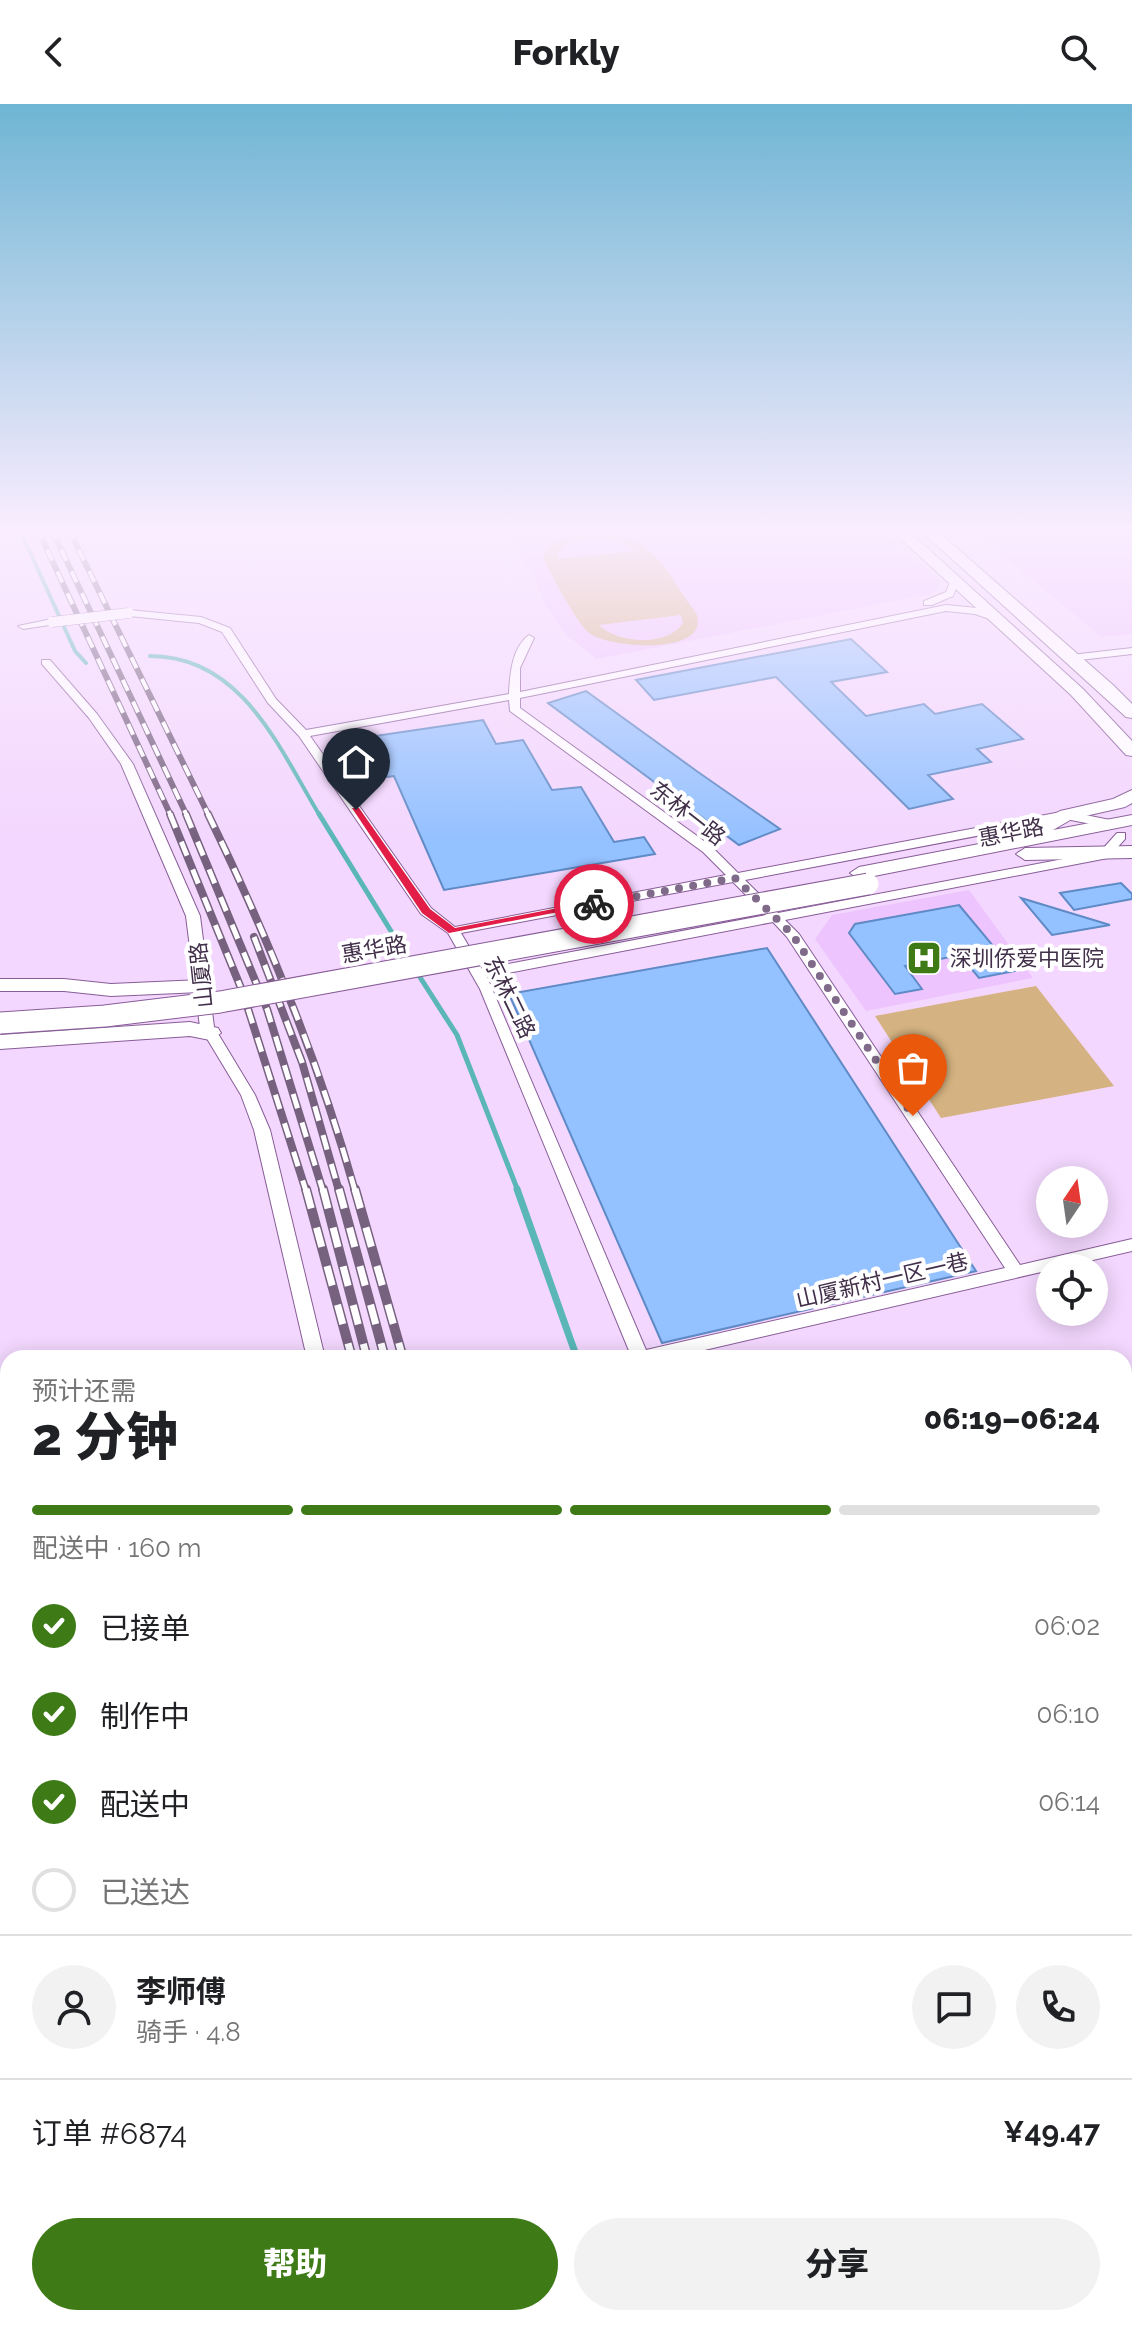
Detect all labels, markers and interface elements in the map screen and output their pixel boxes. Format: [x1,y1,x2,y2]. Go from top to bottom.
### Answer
icon: back [32,30,76,74]
icon: search [1056,30,1100,74]
text: Forkly [512,31,620,73]
pin [322,728,390,810]
icon: home [334,740,378,784]
street label: 东林一路 [645,776,731,850]
street label: 惠华路 [976,813,1046,851]
courier [554,864,634,944]
icon: bike [572,882,616,926]
street label: 惠华路 [339,930,409,968]
hospital icon: 深圳侨爱中医院 [905,939,943,977]
street label: 山厦路 [185,941,217,1009]
place label: 深圳侨爱中医院 [950,945,1104,971]
street label: 东林二路 [479,952,541,1042]
pin [879,1034,947,1116]
icon: bag [891,1046,935,1090]
north arrow [1036,1166,1108,1238]
map controls [1036,1166,1108,1326]
street label: 山厦新村一区一巷 [793,1248,971,1312]
button: locate [1036,1254,1108,1326]
text: 预计还需 [32,1376,136,1406]
text: 06:19–06:24 [924,1401,1100,1436]
text: 2 分钟 [32,1406,178,1467]
text: 配送中 · 160 m [32,1533,201,1563]
icon: check [32,1604,76,1648]
text: 已接单 [100,1611,190,1646]
text: 06:02 [1034,1611,1100,1641]
icon: check [32,1692,76,1736]
text: 制作中 [100,1699,190,1734]
text: 06:10 [1036,1699,1100,1729]
icon: check [32,1780,76,1824]
text: 配送中 [100,1787,190,1822]
text: 06:14 [1038,1787,1100,1817]
text: 已送达 [100,1875,190,1910]
button: person [32,1965,116,2049]
button: chat [912,1965,996,2049]
button: phone [1016,1965,1100,2049]
text: 李师傅 [136,1974,226,2009]
text: 骑手 · 4.8 [136,2017,241,2047]
text: ¥49.47 [1003,2114,1100,2149]
text: 订单 #6874 [32,2116,187,2151]
button: 帮助 [32,2218,558,2310]
button: 分享 [574,2218,1100,2310]

